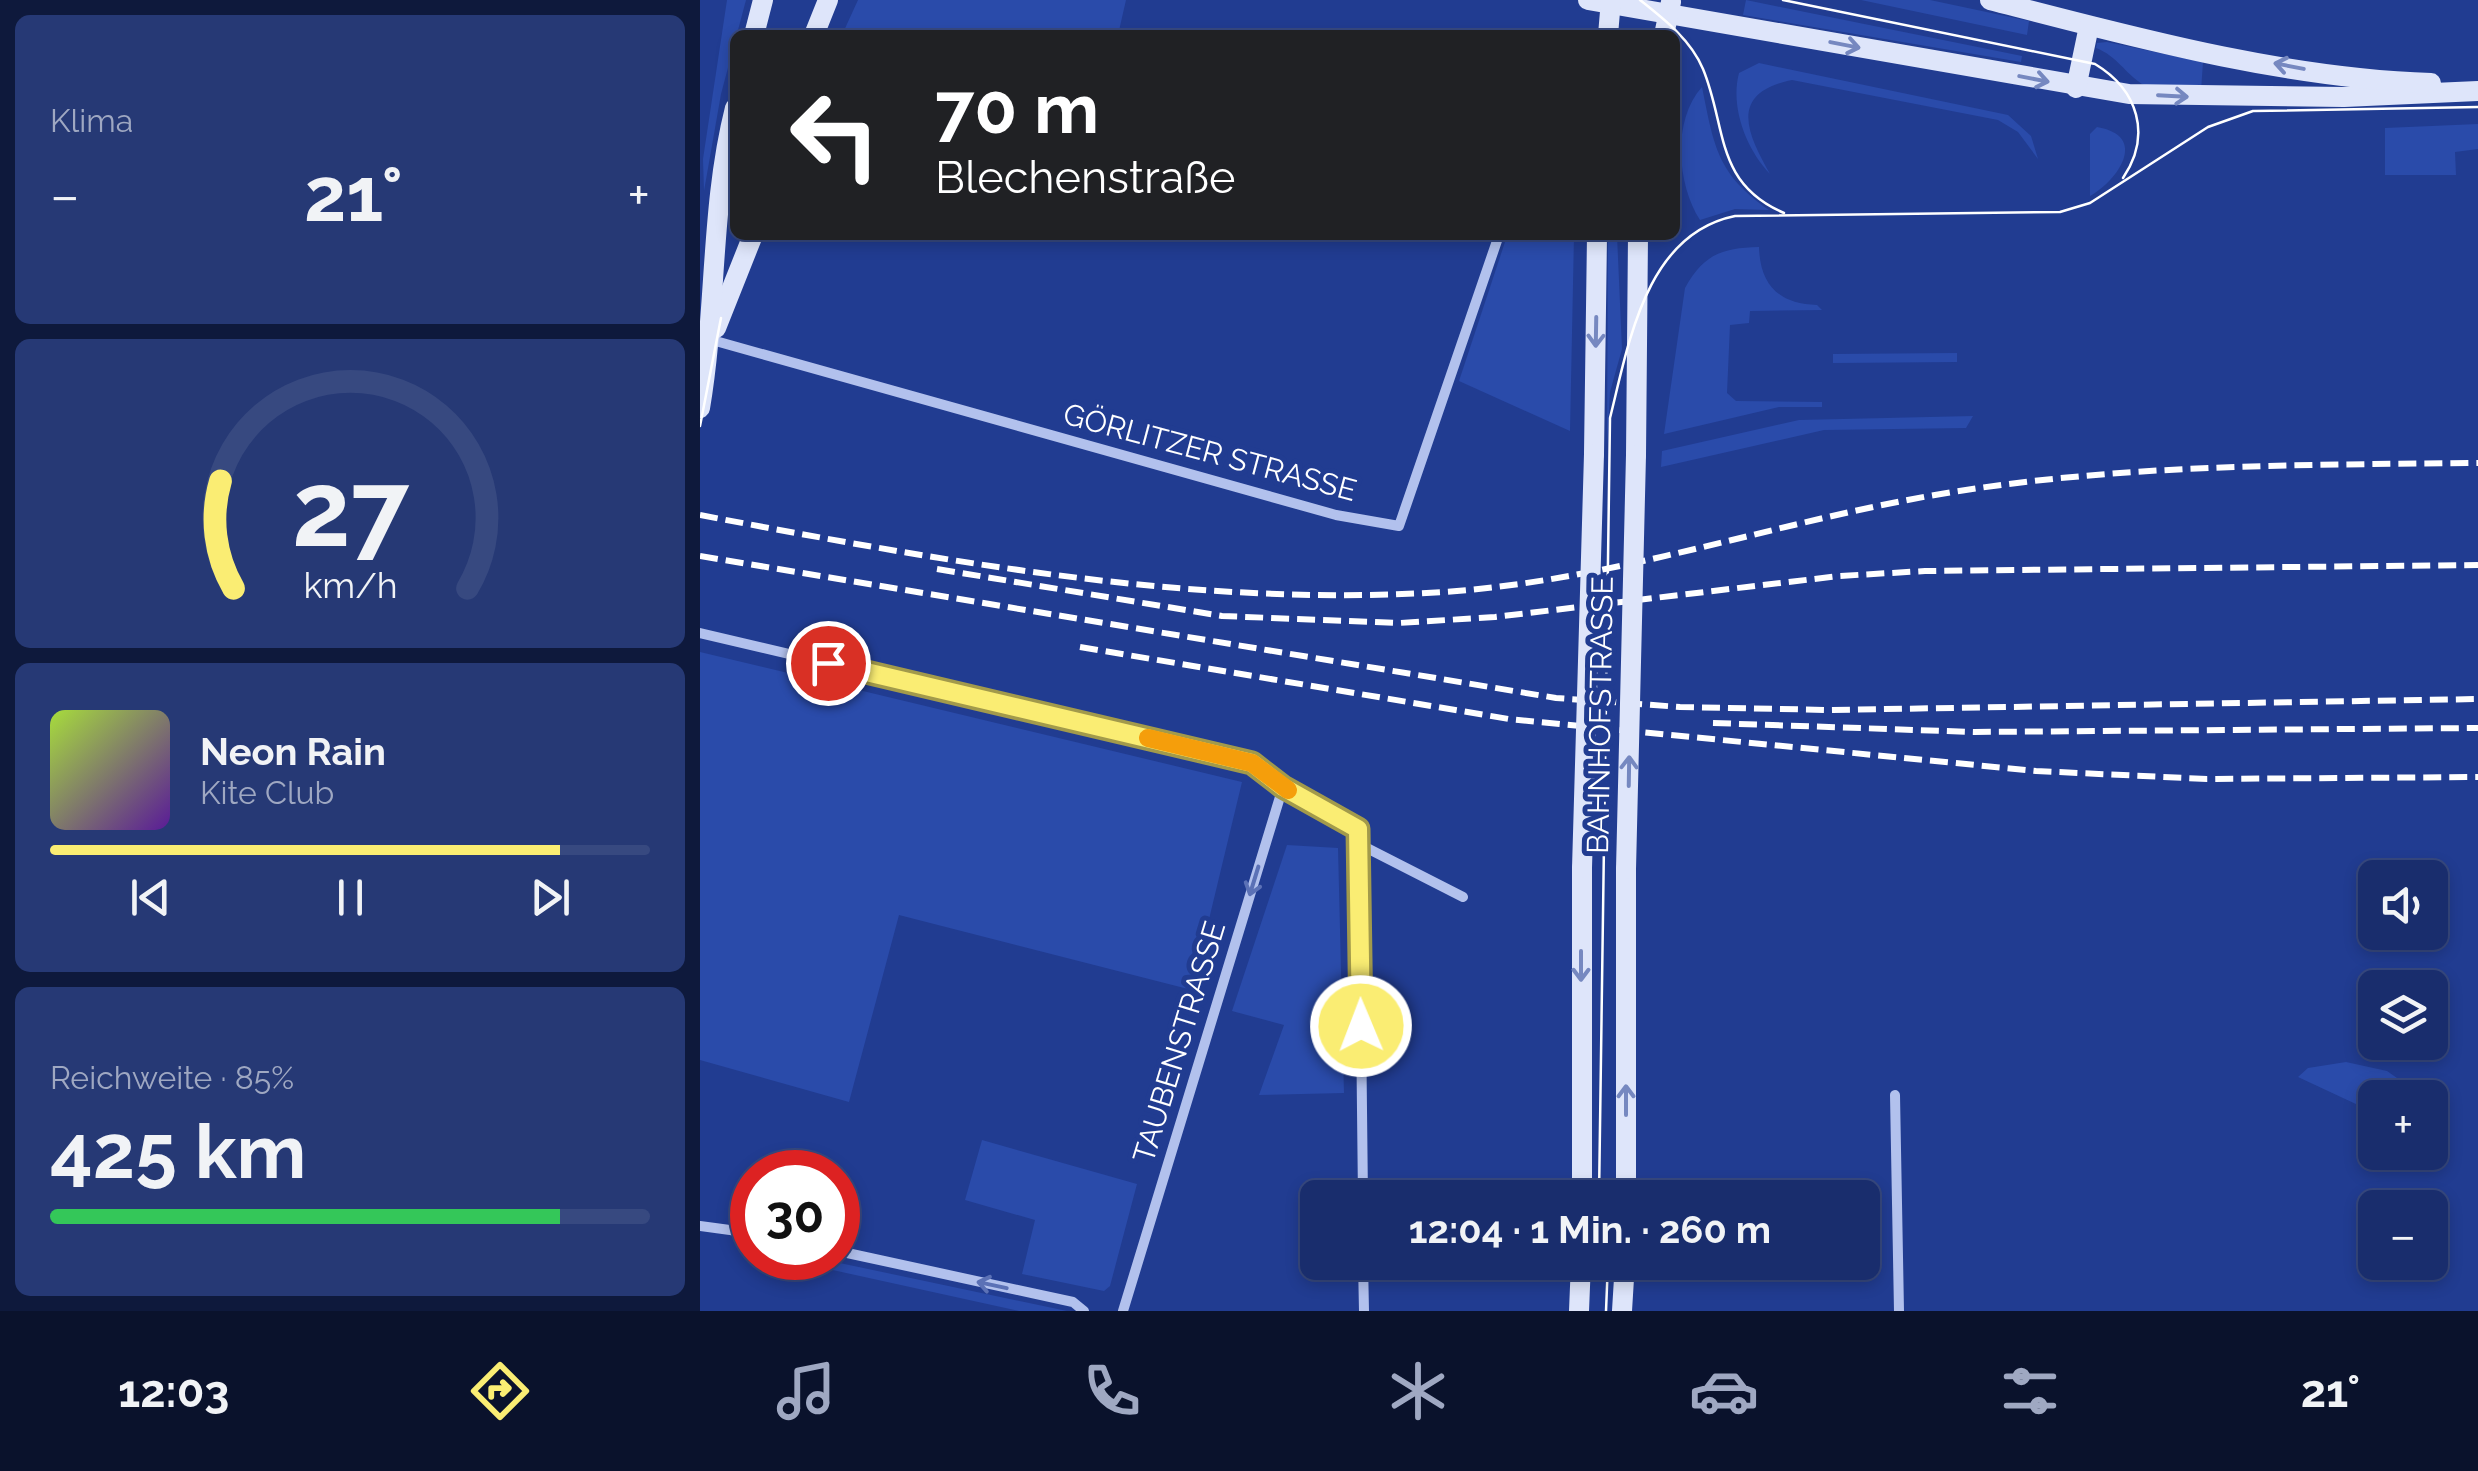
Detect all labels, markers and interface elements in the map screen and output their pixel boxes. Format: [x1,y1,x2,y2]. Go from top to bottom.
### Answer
one-way arrow [1828,36,1860,55]
one-way arrow [2273,56,2306,75]
text: 70 m [935,67,1099,149]
icon: left [770,70,900,200]
one-way arrow [2018,71,2050,90]
one-way arrow [2157,87,2189,106]
text: Klima [50,102,133,139]
text: 21° [304,150,403,239]
text: Blechenstraße [935,151,1235,204]
text: − [50,163,80,228]
text: + [627,163,650,228]
one-way arrow [1586,316,1605,348]
street label: GÖRLITZER STRASSE [1060,396,1360,508]
text: 27 [291,448,409,570]
text: km/h [303,564,397,606]
street label: BAHNHOFSTRASSE [1580,576,1620,854]
pin [786,621,871,706]
icon: arrive [801,636,856,691]
text: Neon Rain [200,729,386,774]
one-way arrow [1619,756,1638,788]
text: Kite Club [200,774,334,811]
map controls [2358,860,2448,1280]
button: sound [2358,860,2448,950]
one-way arrow [1244,864,1262,896]
icon: previous [123,870,178,925]
icon: pause [323,870,378,925]
icon: next [523,870,578,925]
street label: TAUBENSTRASSE [1126,917,1232,1167]
one-way arrow [1572,948,1590,981]
button: layers [2358,970,2448,1060]
position arrow [1309,974,1413,1078]
text: Reichweite · 85% [50,1059,294,1096]
button: + [2358,1080,2448,1170]
one-way arrow [1616,1085,1636,1118]
text: 425 km [50,1107,306,1196]
speed limit sign: 30 [730,1150,860,1280]
button: − [2358,1190,2448,1280]
text: 12:04 · 1 Min. · 260 m [1409,1207,1771,1252]
one-way arrow [977,1274,1009,1293]
icon: directions [465,1356,535,1426]
icon: music [771,1356,841,1426]
icon: phone [1077,1356,1147,1426]
icon: climate [1383,1356,1453,1426]
icon: car [1689,1356,1759,1426]
icon: filters [1995,1356,2065,1426]
text: 12:03 [118,1365,229,1418]
text: 21° [2301,1365,2360,1418]

